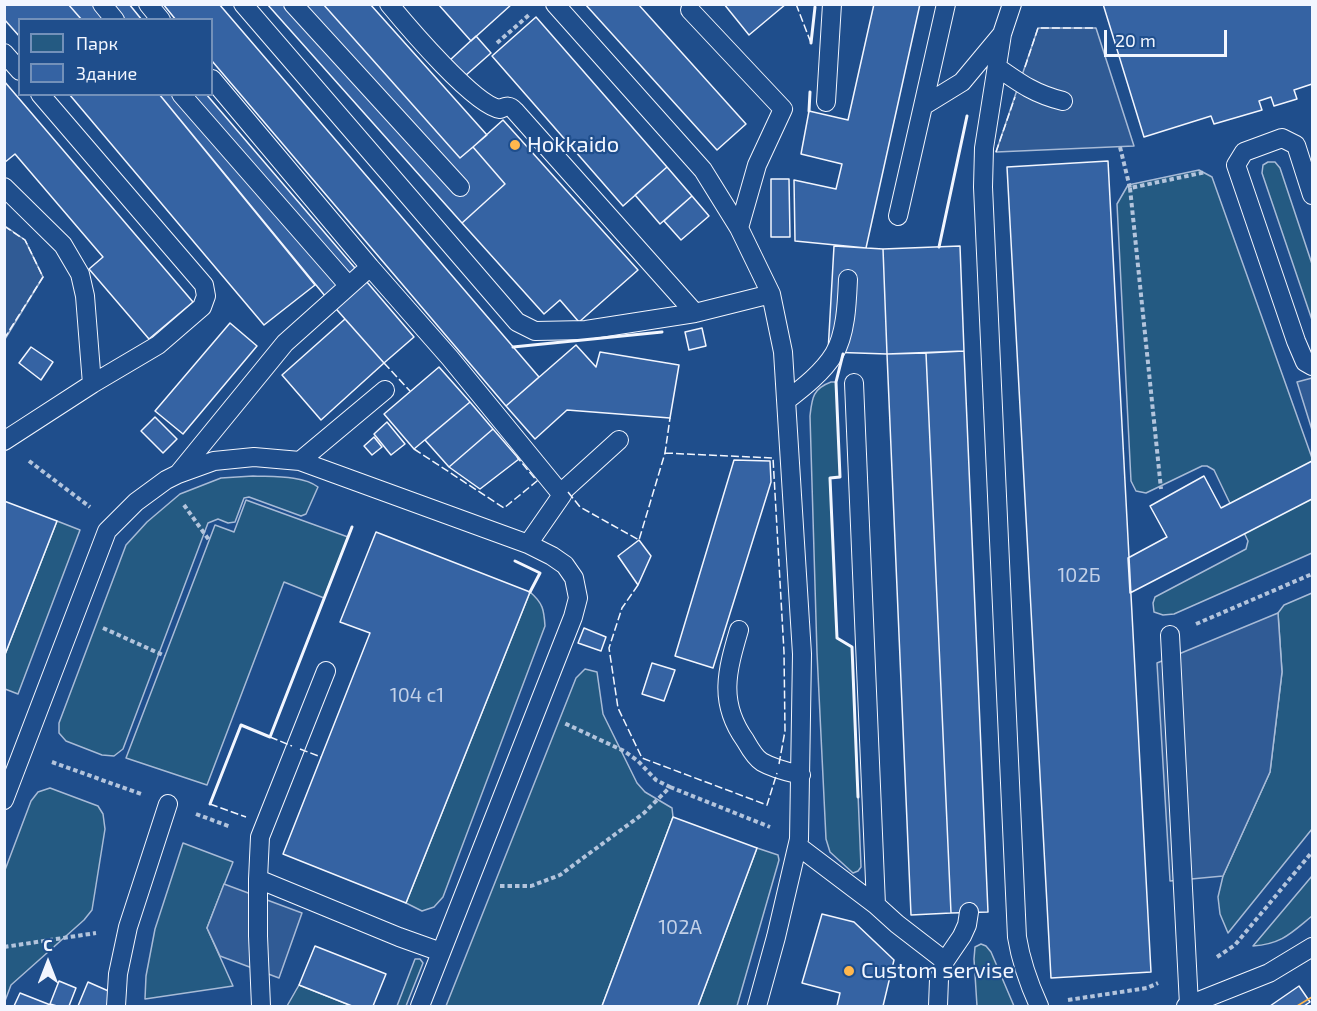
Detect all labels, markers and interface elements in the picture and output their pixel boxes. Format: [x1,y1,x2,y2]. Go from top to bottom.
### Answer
legend [18,18,213,96]
scale bar [1107,18,1230,56]
text: 20 m [1115,29,1156,51]
text: Парк [76,32,118,54]
text: Здание [76,62,137,84]
place label: Hokkaido [527,132,619,158]
marker: Hokkaido [508,138,522,152]
house number: 102Б [1057,563,1101,587]
house number: 104 с1 [390,683,444,707]
house number: 102А [658,915,702,939]
north arrow [18,933,78,993]
text: С [43,935,53,954]
place label: Custom servise [861,958,1014,984]
marker: Custom servise [842,964,856,978]

